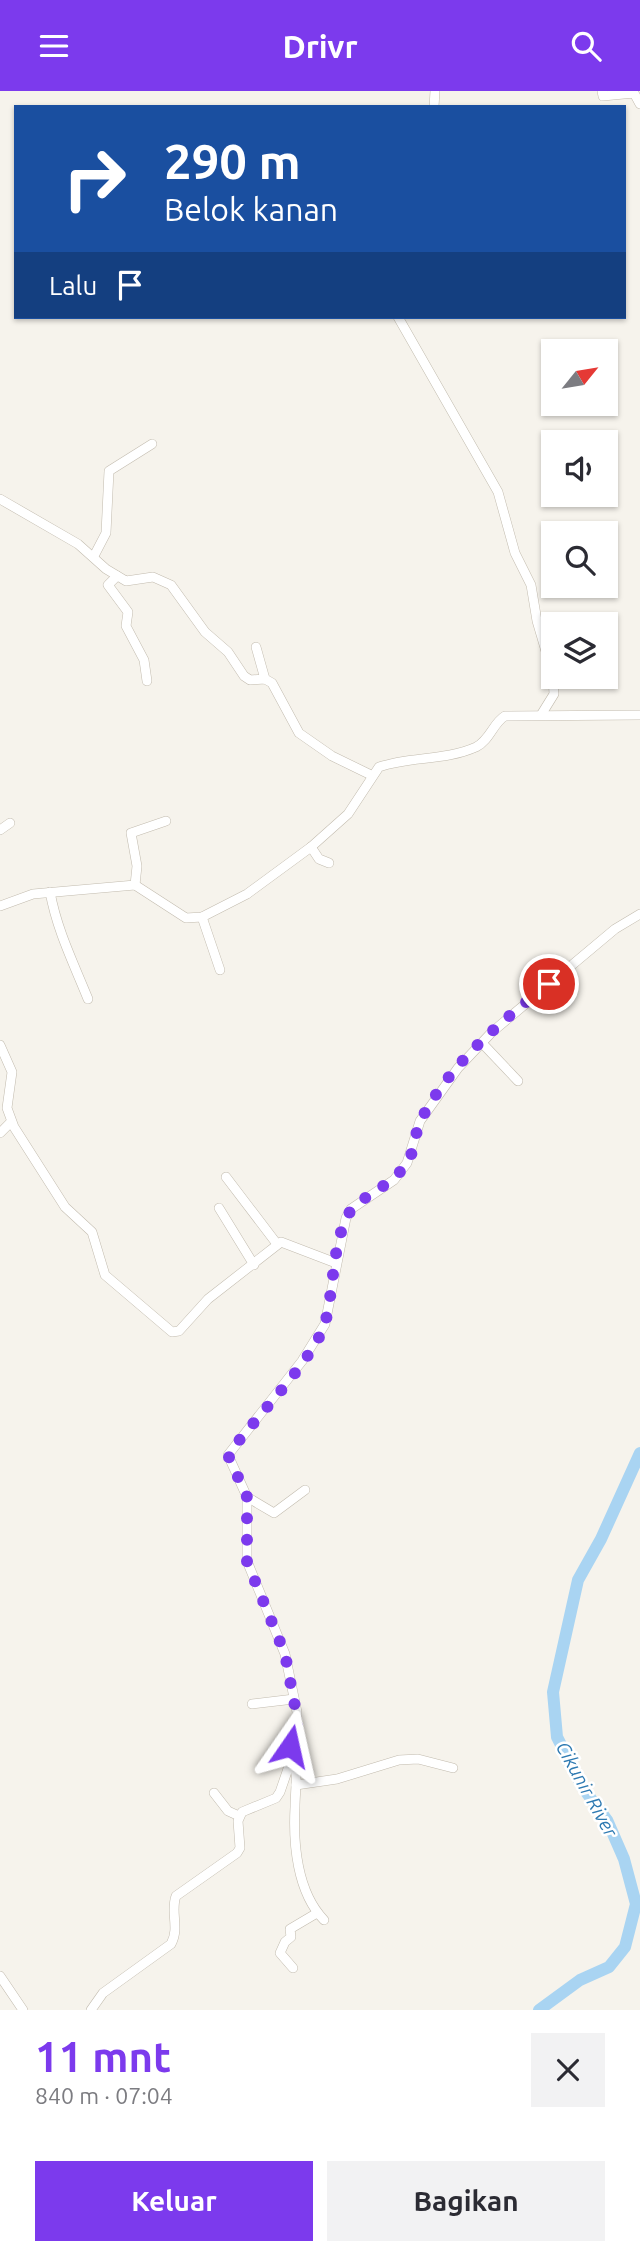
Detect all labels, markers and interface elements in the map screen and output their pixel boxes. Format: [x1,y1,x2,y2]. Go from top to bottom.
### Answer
icon: menu [35,27,73,65]
icon: search [567,27,605,65]
text: Drivr [282,28,358,64]
icon: right [49,133,140,224]
text: 290 m [164,133,301,188]
text: Belok kanan [164,191,338,227]
icon: arrive [111,266,149,304]
text: Lalu [49,271,97,300]
north arrow [541,339,618,417]
map controls [541,339,618,689]
button: sound [541,430,618,507]
button: search [541,521,618,598]
button: layers [541,612,618,689]
pin [519,954,579,1014]
icon: arrive [530,965,568,1003]
position arrow [253,1709,327,1783]
water label: Cikunir River [552,1737,623,1841]
text: 11 mnt [35,2033,171,2080]
button: close [531,2033,605,2107]
text: 840 m · 07:04 [35,2083,173,2108]
button: Keluar [35,2161,313,2241]
button: Bagikan [327,2161,605,2241]

